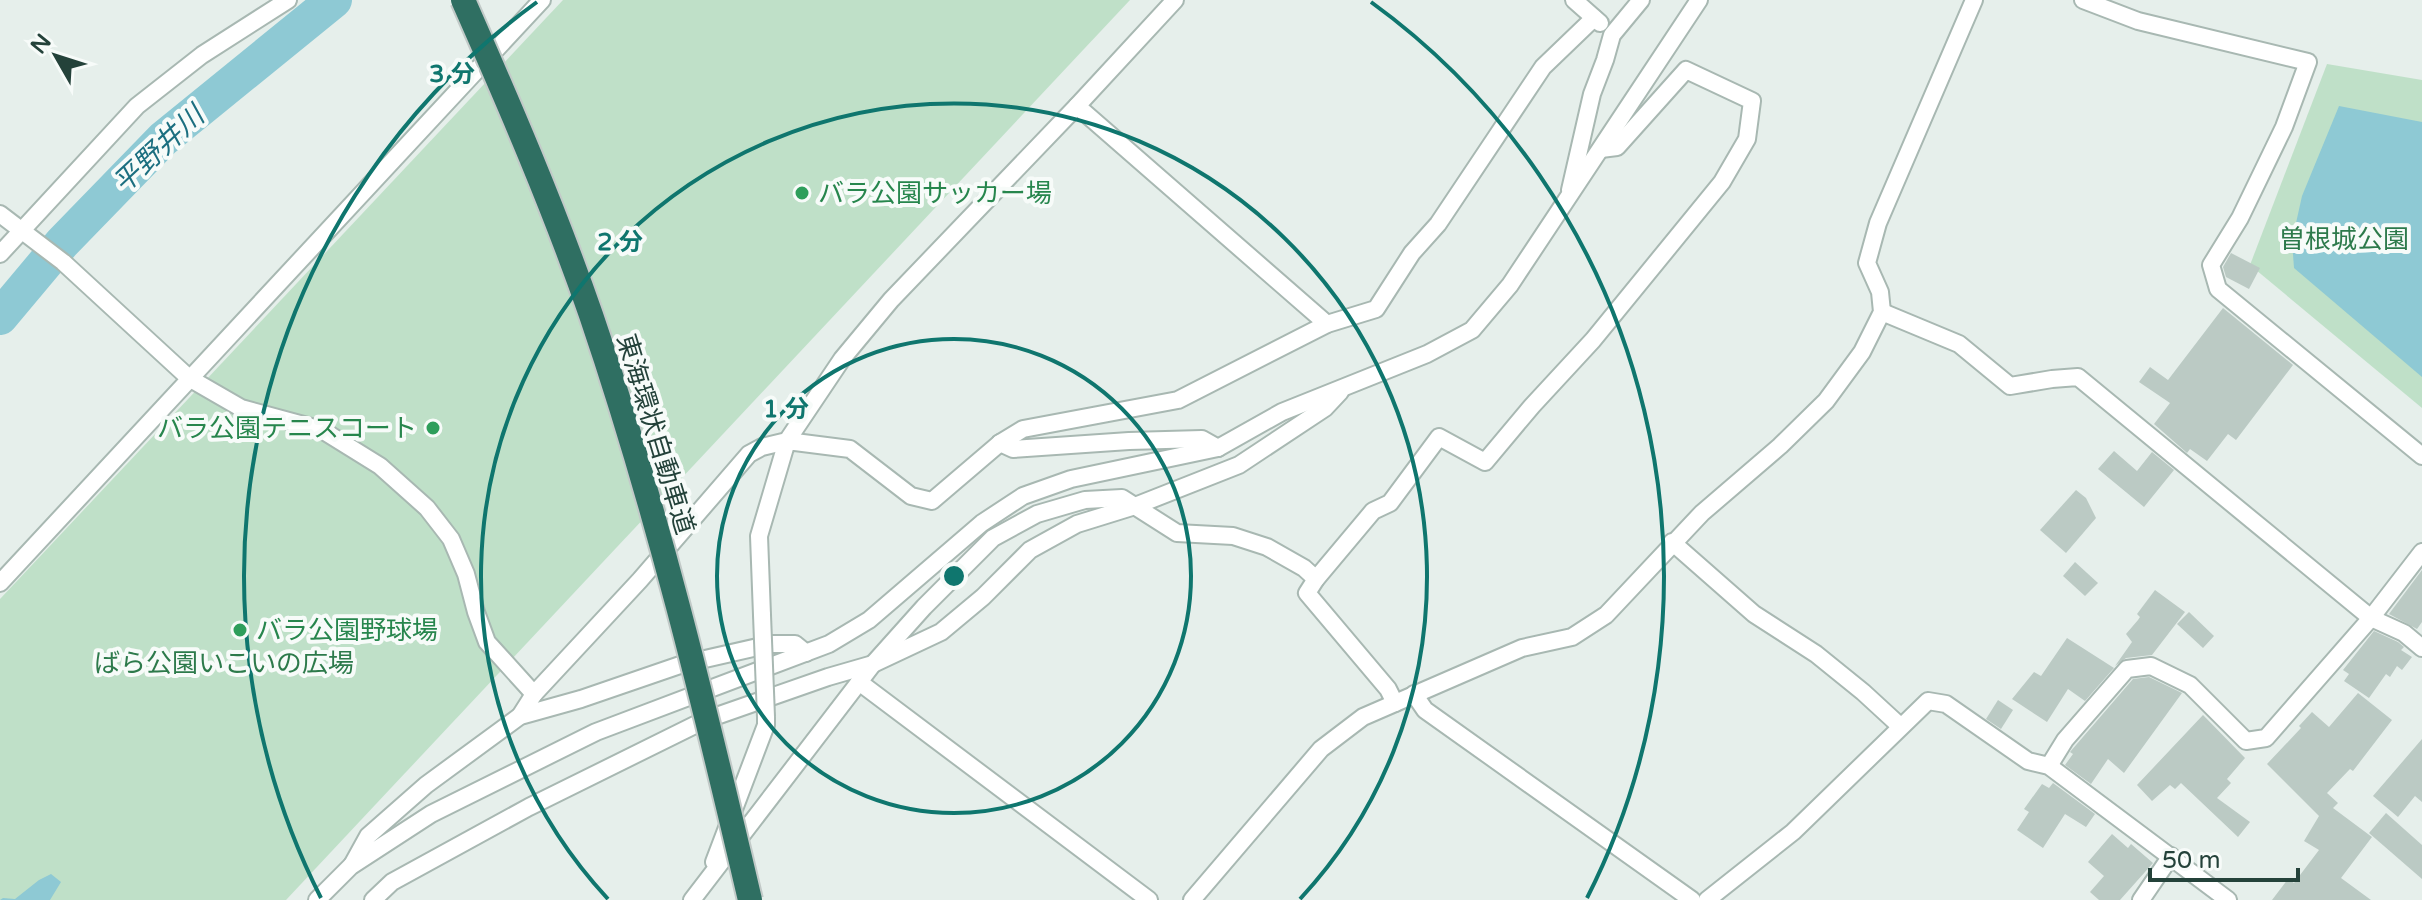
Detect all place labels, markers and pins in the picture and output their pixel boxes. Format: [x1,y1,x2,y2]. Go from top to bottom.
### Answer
place label: バラ公園サッカー場 [818,178,1052,209]
marker: バラ公園サッカー場 [793,184,811,202]
place label: バラ公園テニスコート [157,413,417,444]
marker: バラ公園テニスコート [424,419,442,437]
centre of rings [940,562,968,590]
place label: バラ公園野球場 [256,615,438,646]
marker: バラ公園野球場 [231,621,249,639]

